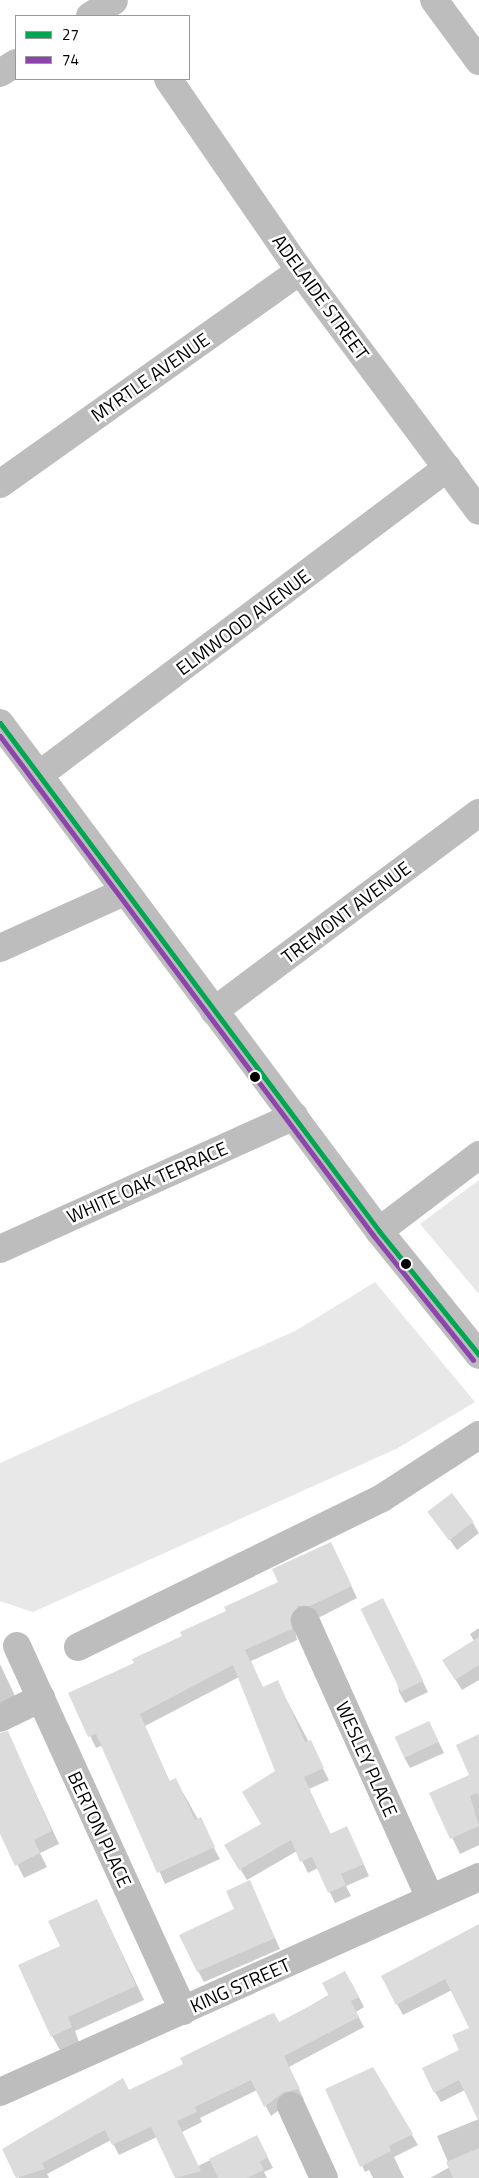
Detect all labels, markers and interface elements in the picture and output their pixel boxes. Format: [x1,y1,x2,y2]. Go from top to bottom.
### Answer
legend [15,15,190,80]
text: 27 [62,23,79,46]
text: 74 [62,48,79,71]
street label: ADELAIDE STREET [268,230,374,364]
street label: MYRTLE AVENUE [86,328,214,426]
street label: ELMWOOD AVENUE [172,564,314,680]
street label: TREMONT AVENUE [277,856,415,968]
unlabelled marker [250,1072,260,1082]
street label: WHITE OAK TERRACE [63,1136,231,1228]
unlabelled marker [401,1259,411,1269]
street label: WESLEY PLACE [331,1698,403,1820]
street label: BERTON PLACE [63,1767,137,1891]
street label: KING STREET [186,1953,294,2017]

